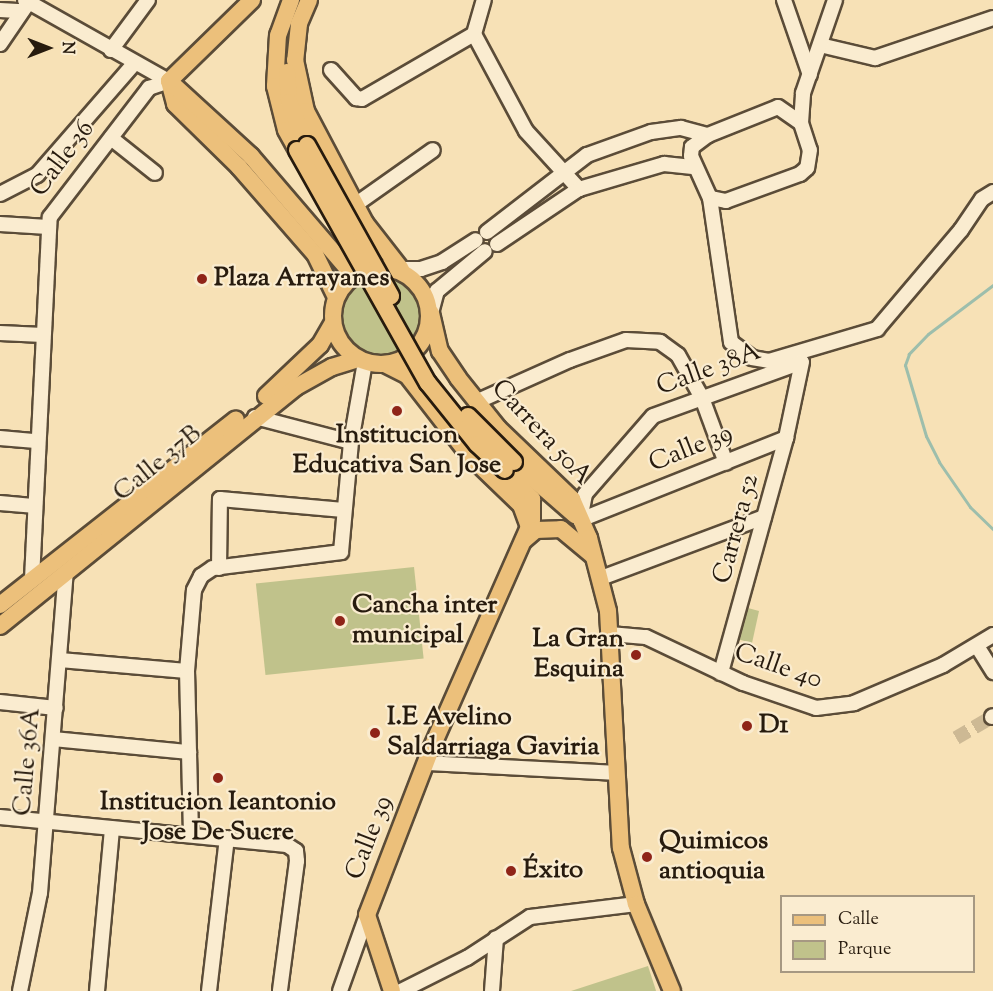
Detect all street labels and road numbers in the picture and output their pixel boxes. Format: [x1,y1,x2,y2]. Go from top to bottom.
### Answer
street label: Calle 36 [24,115,102,203]
street label: Calle 38A [653,337,765,403]
street label: Carrera 50A [484,374,598,492]
street label: Calle 39 [645,418,737,480]
street label: Calle 37B [108,419,208,509]
street label: Carrera 52 [707,471,767,587]
street label: Calle 40 [730,637,826,697]
street label: Calle 36A [8,707,48,817]
street label: Calle 39 [340,792,400,884]

